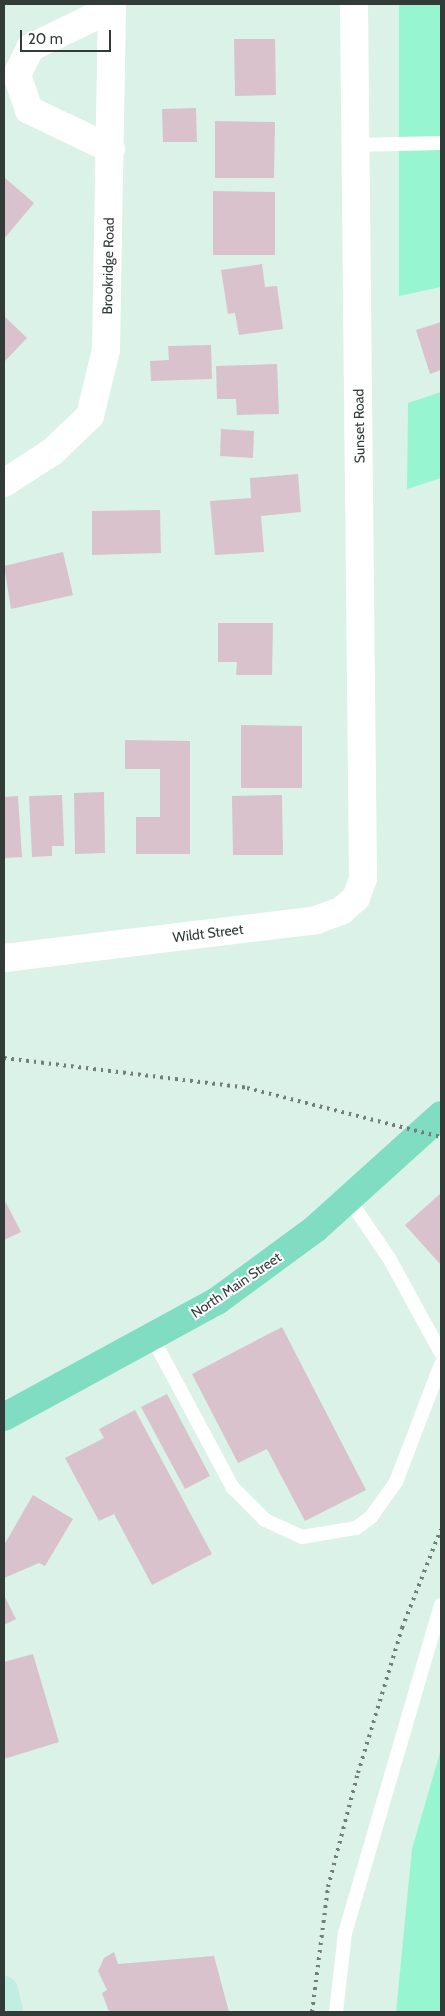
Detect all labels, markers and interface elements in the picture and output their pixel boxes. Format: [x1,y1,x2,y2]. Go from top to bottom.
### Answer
scale bar [22,20,114,52]
text: 20 m [28,30,63,48]
street label: Brookridge Road [99,217,117,315]
street label: Sunset Road [350,389,368,463]
street label: Wildt Street [172,920,244,946]
street label: North Main Street [188,1249,284,1321]

